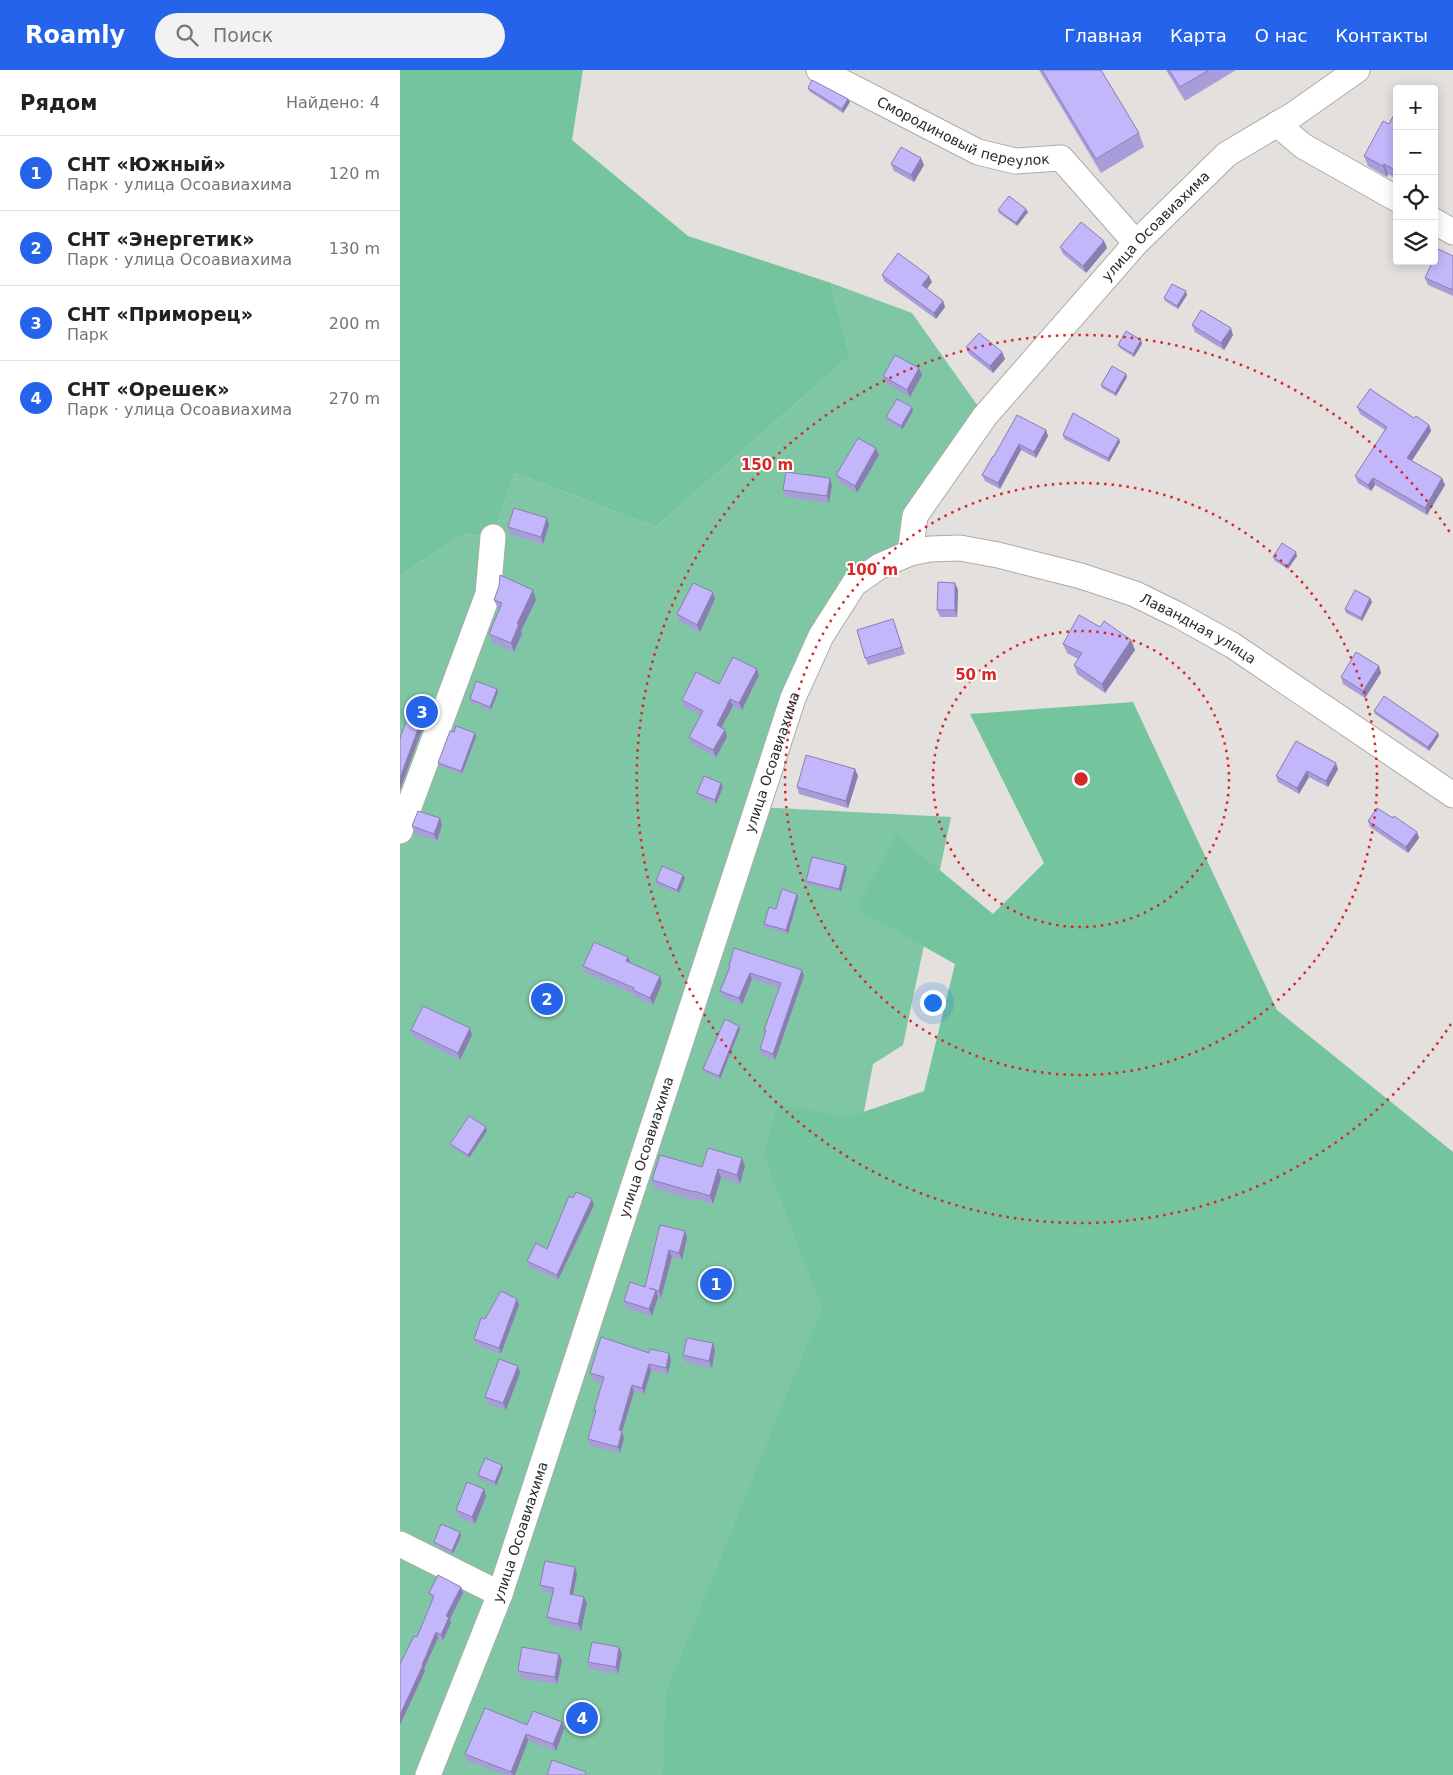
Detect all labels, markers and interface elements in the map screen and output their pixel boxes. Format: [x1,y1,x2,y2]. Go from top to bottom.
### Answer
search box [155,13,505,58]
text: Roamly [25,21,125,49]
icon: search [173,21,201,49]
text: Поиск [213,24,273,46]
text: Главная [1064,25,1142,46]
text: Карта [1170,25,1227,46]
text: О нас [1255,25,1307,46]
text: Контакты [1335,25,1428,46]
map controls [1393,85,1438,265]
button: + [1393,85,1438,130]
text: Рядом [20,91,97,115]
text: Найдено: 4 [286,93,380,112]
street label: Смородиновый переулок [874,93,1050,169]
button: − [1393,130,1438,175]
text: СНТ «Южный» [67,153,226,175]
text: 1 [30,164,42,183]
text: 120 m [329,164,380,183]
street label: улица Осоавиахима [1099,168,1213,284]
text: Парк · улица Осоавиахима [67,175,292,194]
button: locate [1393,175,1438,220]
button: layers [1393,220,1438,265]
text: СНТ «Энергетик» [67,228,255,250]
text: 2 [30,239,42,258]
text: 130 m [329,239,380,258]
text: Парк · улица Осоавиахима [67,250,292,269]
text: СНТ «Приморец» [67,303,253,325]
text: 3 [30,314,42,333]
text: 200 m [329,314,380,333]
text: Парк [67,325,109,344]
text: СНТ «Орешек» [67,378,230,400]
text: 4 [30,389,42,408]
text: 270 m [329,389,380,408]
text: Парк · улица Осоавиахима [67,400,292,419]
text: 150 m [741,456,793,474]
text: 100 m [846,561,898,579]
street label: Лавандная улица [1138,590,1259,667]
text: 50 m [955,666,997,684]
street label: улица Осоавиахима [742,689,803,835]
pin: 3 [406,693,438,731]
centre of rings [1072,770,1090,788]
pin: 2 [531,980,563,1018]
your location [920,990,946,1016]
street label: улица Осоавиахима [616,1075,677,1220]
pin: 1 [700,1265,732,1303]
street label: улица Осоавиахима [489,1460,551,1605]
pin: 4 [566,1699,598,1737]

